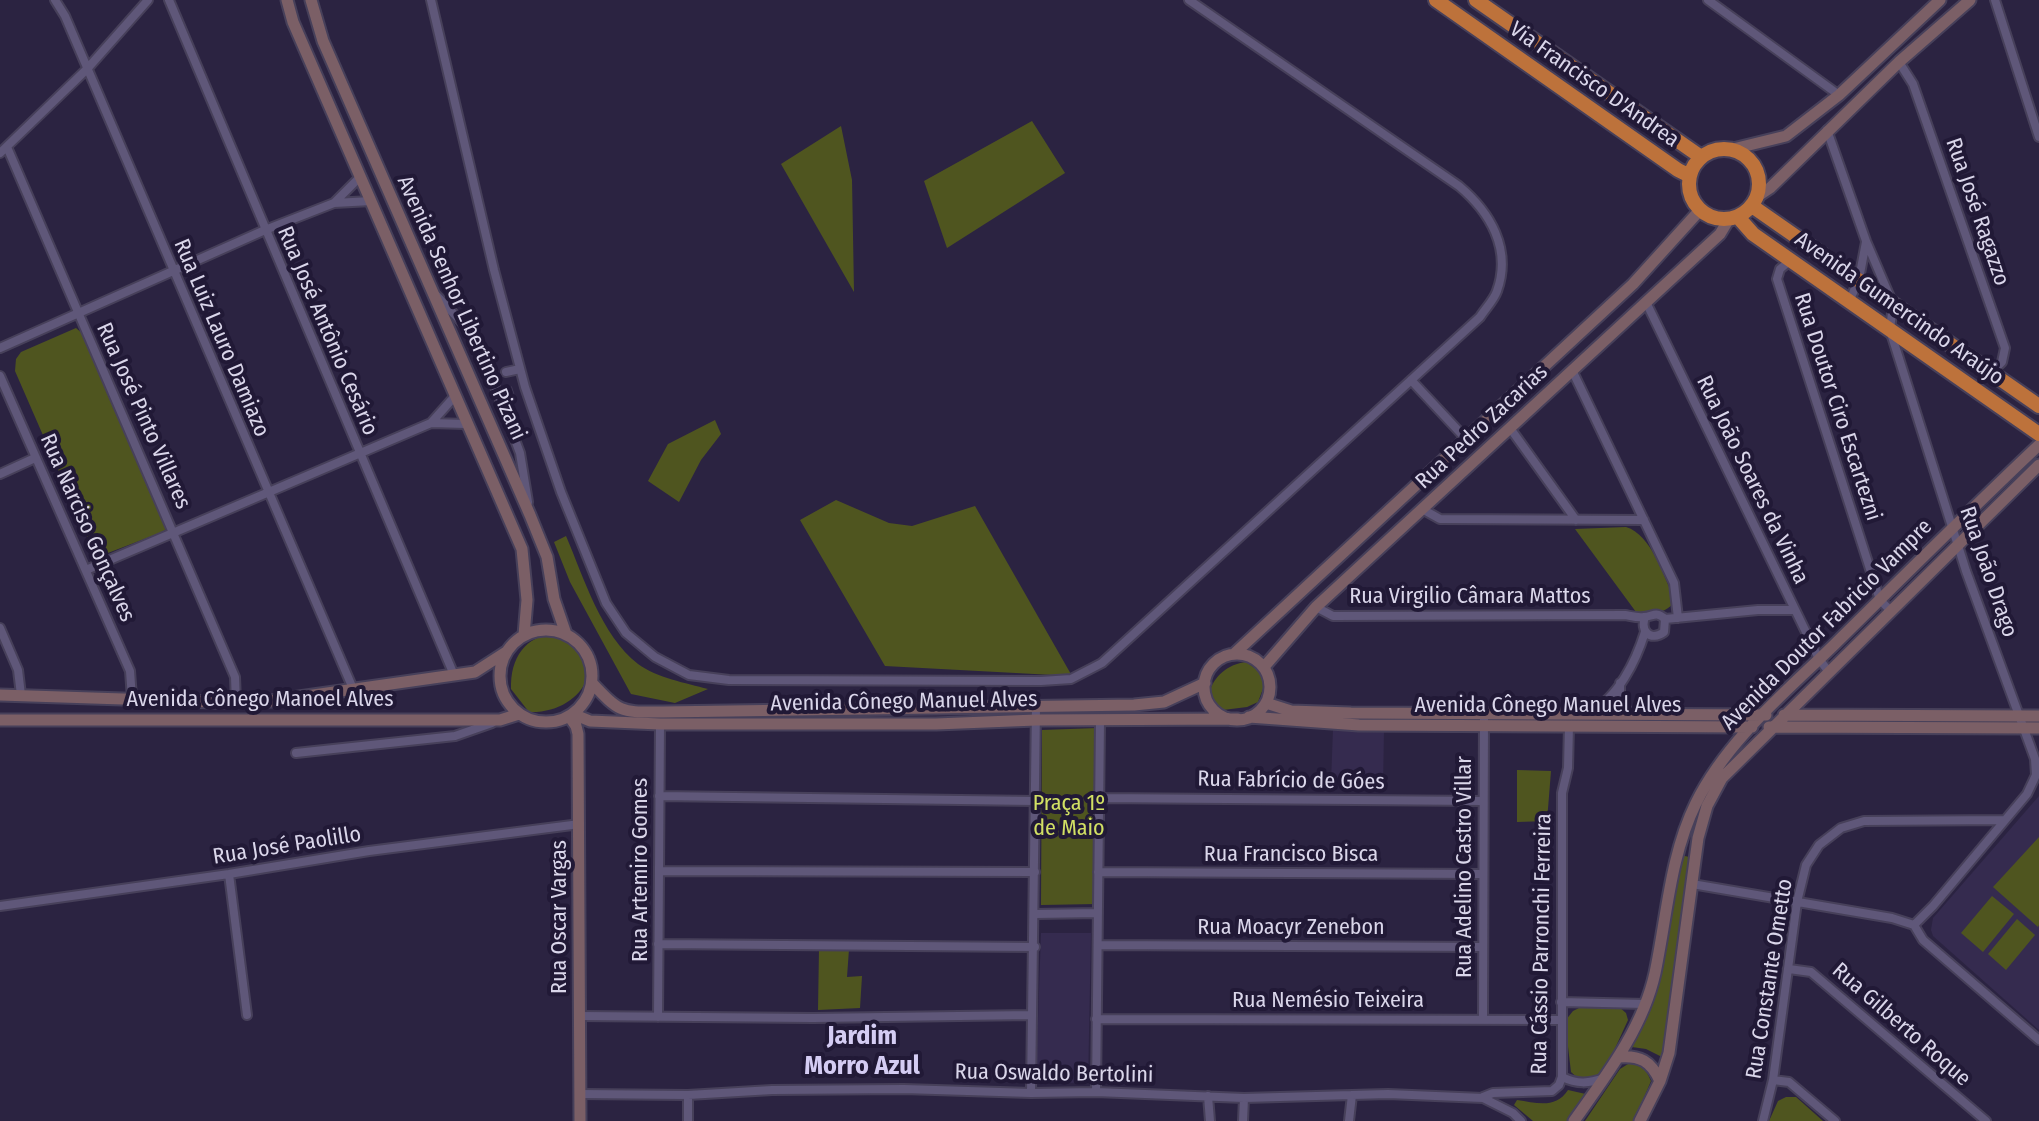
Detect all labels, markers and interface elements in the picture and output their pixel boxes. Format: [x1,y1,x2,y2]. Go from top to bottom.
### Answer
street label: Via Francisco D'Andrea [1504,17,1684,153]
street label: Rua José Ragazzo [1939,135,2015,289]
street label: Avenida Senhor Libertino Pizani [391,172,531,444]
street label: Rua José Antônio Cesário [271,223,383,439]
street label: Avenida Gumercindo Araújo [1789,227,2009,391]
street label: Rua Luiz Lauro Damiazo [167,235,275,441]
street label: Rua Doutor Ciro Escartezni [1788,290,1886,524]
street label: Rua José Pinto Villares [90,319,196,513]
street label: Rua Pedro Zacarias [1411,359,1553,495]
street label: Rua João Soares da Vinha [1690,372,1814,588]
street label: Rua Narciso Gonçalves [34,430,140,626]
street label: Rua João Drago [1953,503,2023,641]
street label: Avenida Doutor Fabricio Vampre [1716,514,1938,736]
street label: Rua Virgilio Câmara Mattos [1349,584,1591,610]
street label: Avenida Cônego Manuel Alves [770,686,1038,718]
street label: Avenida Cônego Manoel Alves [126,687,394,713]
street label: Avenida Cônego Manuel Alves [1414,693,1682,719]
street label: Rua Adelino Castro Villar [1452,756,1478,978]
street label: Rua Fabrício de Góes [1197,766,1385,796]
street label: Rua Artemiro Gomes [628,778,654,962]
park label: Praça 1º de Maio [1033,791,1105,842]
street label: Rua Cássio Parronchi Ferreira [1527,813,1557,1075]
street label: Rua José Paolillo [211,821,363,871]
street label: Rua Oscar Vargas [547,840,573,994]
street label: Rua Francisco Bisca [1204,842,1378,868]
street label: Rua Constante Ometto [1741,877,1799,1081]
street label: Rua Moacyr Zenebon [1197,915,1385,941]
street label: Rua Gilberto Roque [1826,958,1976,1092]
street label: Rua Nemésio Teixeira [1232,988,1424,1014]
district label: Jardim Morro Azul [804,1021,920,1082]
street label: Rua Oswaldo Bertolini [954,1059,1154,1089]

